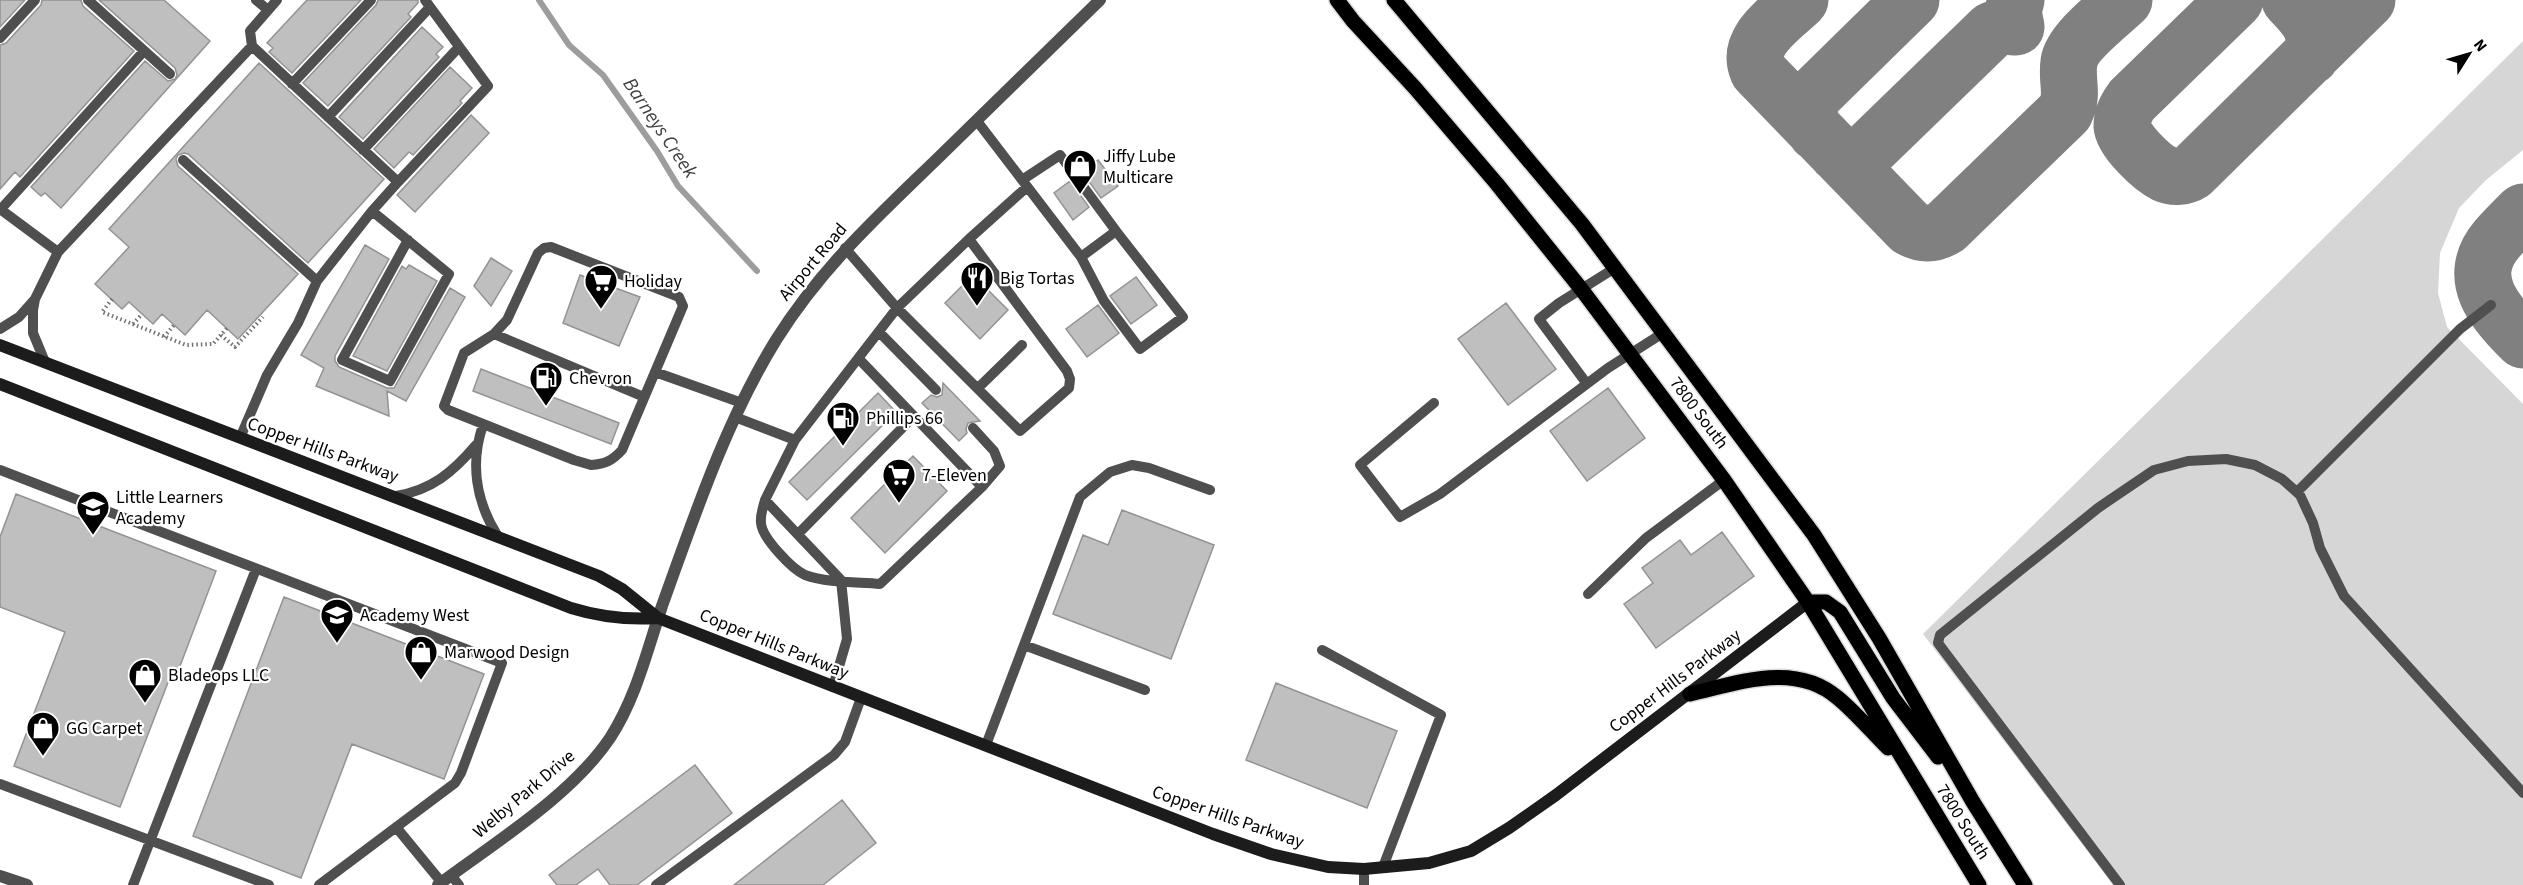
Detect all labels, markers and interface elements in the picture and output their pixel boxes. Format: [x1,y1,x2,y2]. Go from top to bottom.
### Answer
north arrow [2439,24,2499,84]
text: N [2468,35,2492,56]
water label: Barneys Creek [616,72,704,184]
place label: Jiffy Lube Multicare [1103,144,1176,190]
shop icon: Jiffy Lube Multicare [1062,148,1098,195]
street label: Airport Road [773,218,853,306]
restaurant icon: Big Tortas [959,260,995,307]
supermarket icon: Holiday [583,263,619,310]
place label: Big Tortas [1000,266,1074,291]
place label: Holiday [624,269,683,294]
fuel station icon: Chevron [528,360,564,407]
place label: Chevron [569,366,632,391]
street label: 7800 South [1664,372,1734,454]
fuel station icon: Phillips 66 [825,400,861,447]
place label: Phillips 66 [866,406,943,431]
street label: Copper Hills Parkway [244,411,403,489]
supermarket icon: 7-Eleven [881,457,917,504]
place label: 7-Eleven [922,463,987,488]
place label: Little Learners Academy [116,485,223,531]
school or university icon: Little Learners Academy [75,489,111,536]
school or university icon: Academy West [319,597,355,644]
place label: Academy West [360,603,469,628]
street label: Copper Hills Parkway [696,603,853,686]
street label: Copper Hills Parkway [1604,623,1747,739]
shop icon: Marwood Design [403,634,439,681]
place label: Marwood Design [444,640,570,665]
shop icon: Bladeops LLC [127,657,163,704]
place label: Bladeops LLC [168,663,269,688]
shop icon: GG Carpet [25,710,61,757]
place label: GG Carpet [66,716,142,741]
street label: Welby Park Drive [468,744,580,844]
street label: Copper Hills Parkway [1149,779,1308,855]
street label: 7800 South [1930,780,1996,864]

